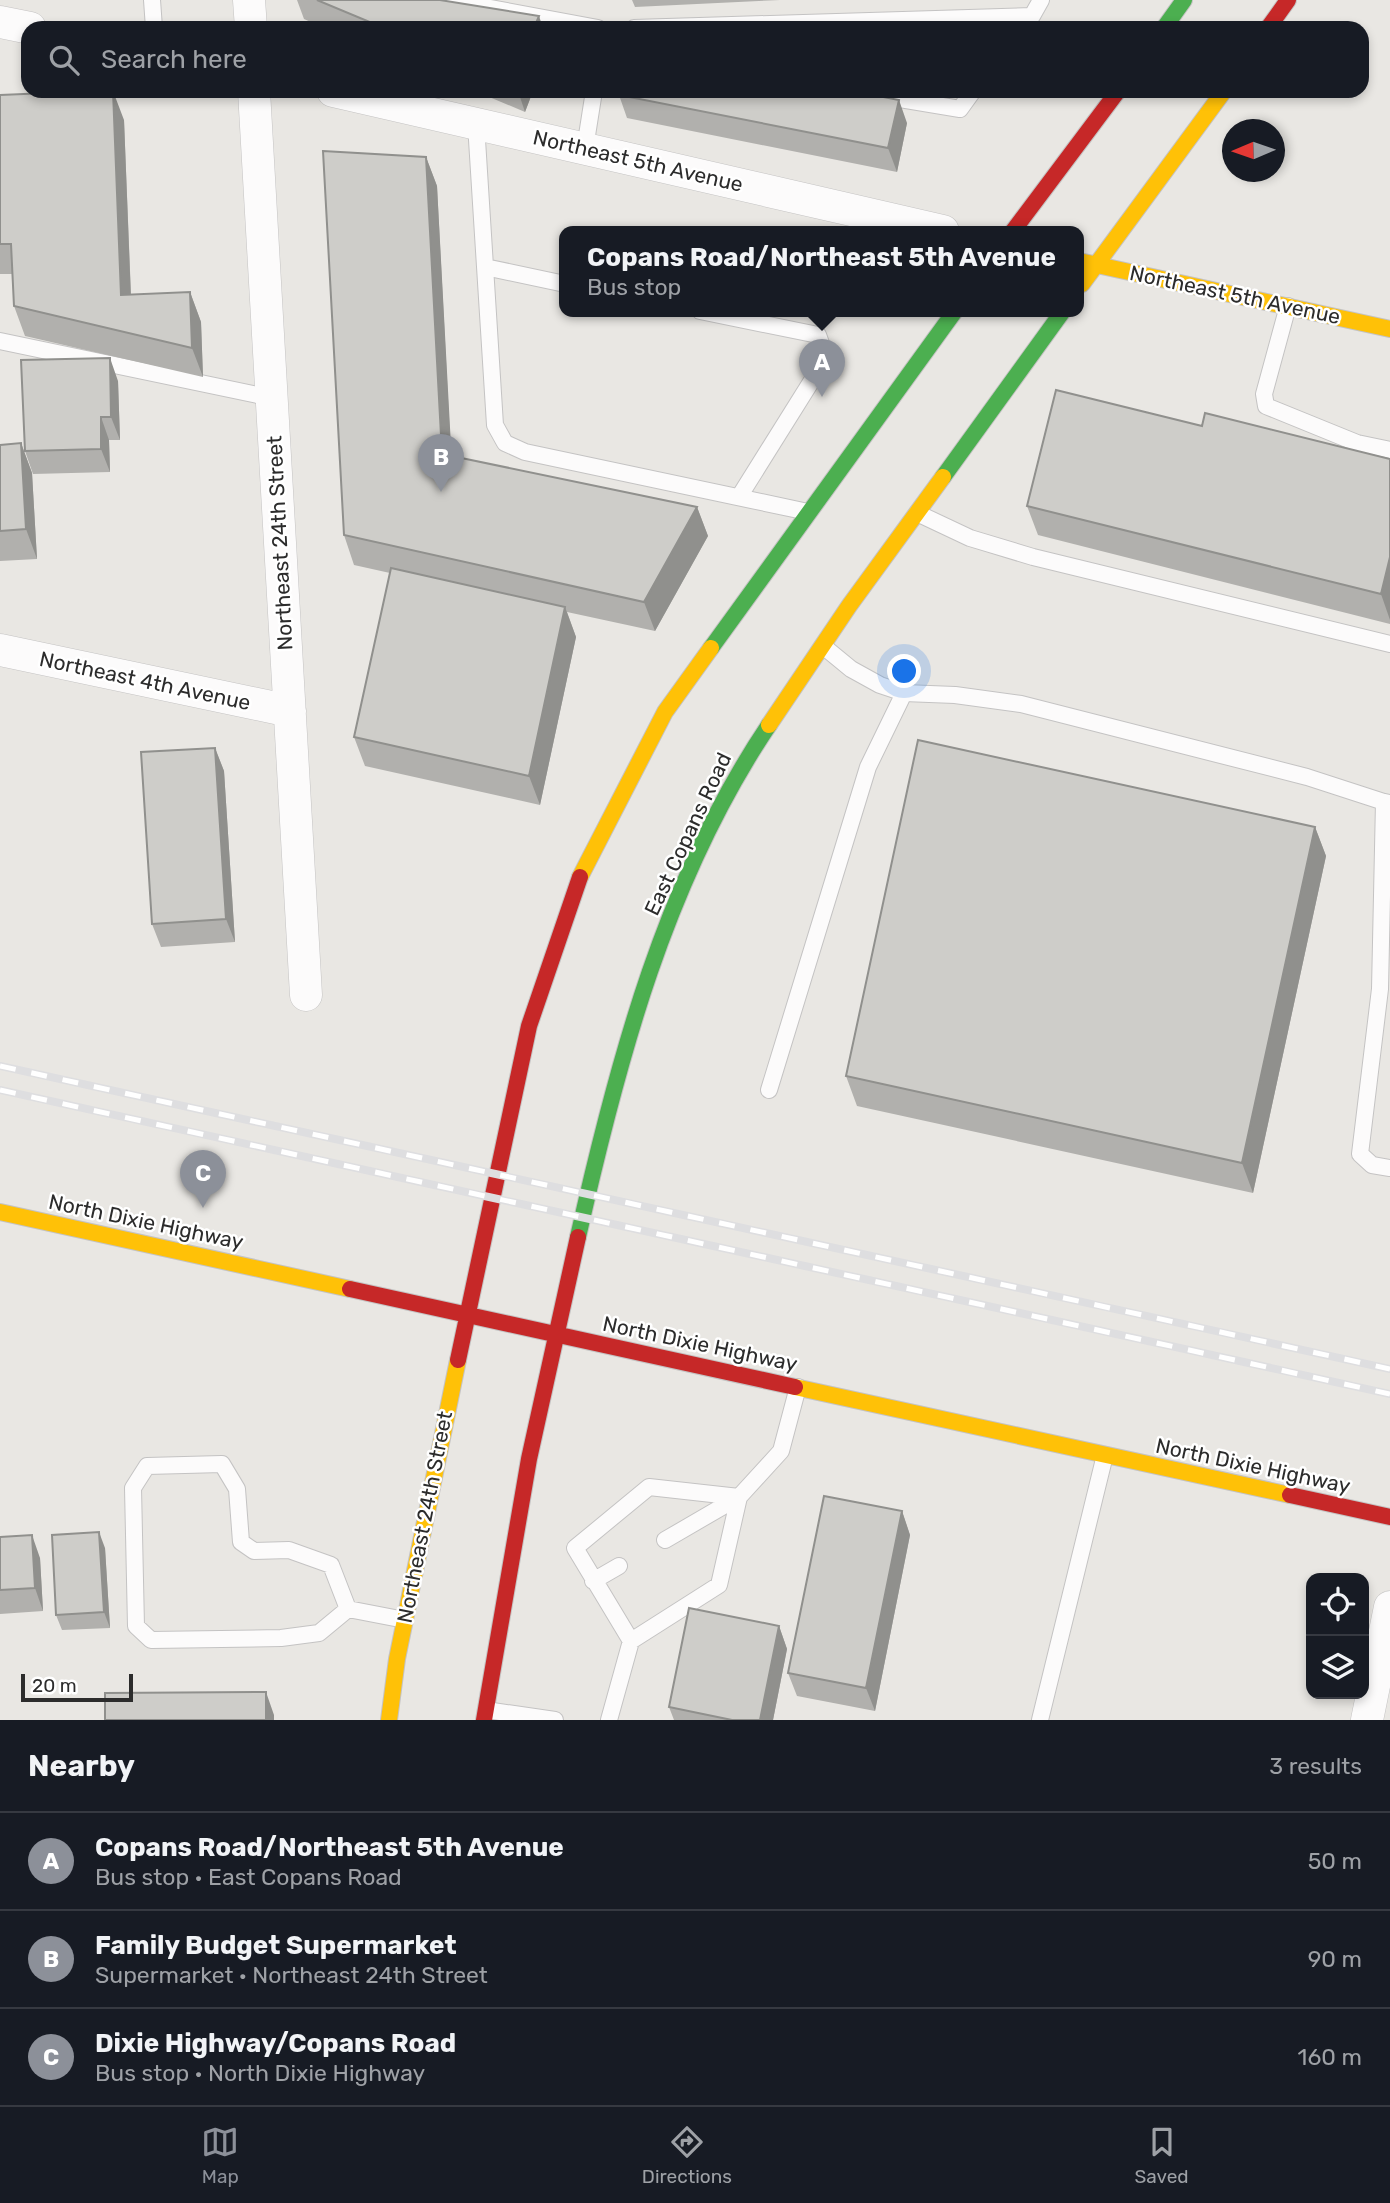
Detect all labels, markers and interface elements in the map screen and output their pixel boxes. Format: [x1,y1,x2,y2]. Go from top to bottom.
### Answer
search box [21,21,1369,98]
icon: search [45,41,83,79]
text: Search here [101,44,247,75]
north arrow [1222,119,1285,182]
street label: Northeast 5th Avenue [531,124,746,197]
popup [559,226,1084,317]
text: Copans Road/Northeast 5th Avenue [587,242,1056,273]
street label: Northeast 5th Avenue [1128,260,1343,329]
text: Bus stop [587,273,681,301]
pin: A [799,339,845,397]
pin: B [418,434,464,492]
street label: Northeast 24th Street [261,435,298,651]
street label: Northeast 4th Avenue [37,646,253,715]
your location [887,654,921,688]
street label: East Copans Road [639,748,736,919]
pin: C [180,1150,226,1208]
street label: North Dixie Highway [46,1189,246,1254]
street label: North Dixie Highway [600,1311,800,1376]
street label: Northeast 24th Street [392,1409,457,1625]
street label: North Dixie Highway [1153,1433,1353,1498]
map controls [1306,1573,1369,1699]
button: locate [1306,1573,1369,1636]
button: layers [1306,1636,1369,1699]
scale bar [21,1671,133,1703]
text: 20 m [32,1674,77,1697]
text: Nearby [28,1748,135,1784]
text: 3 results [1269,1752,1362,1780]
text: Copans Road/Northeast 5th Avenue [95,1832,564,1863]
text: A [43,1847,59,1875]
text: 50 m [1308,1847,1362,1875]
text: Bus stop · East Copans Road [95,1863,402,1891]
text: Family Budget Supermarket [95,1930,457,1961]
text: B [43,1945,59,1973]
text: 90 m [1308,1945,1362,1973]
text: Supermarket · Northeast 24th Street [95,1961,488,1989]
text: Dixie Highway/Copans Road [95,2028,456,2059]
text: C [43,2043,59,2071]
text: 160 m [1298,2043,1362,2071]
text: Bus stop · North Dixie Highway [95,2059,425,2087]
tab: Map [201,2123,239,2188]
tab: Directions [642,2123,732,2188]
tab: Saved [1134,2123,1189,2188]

